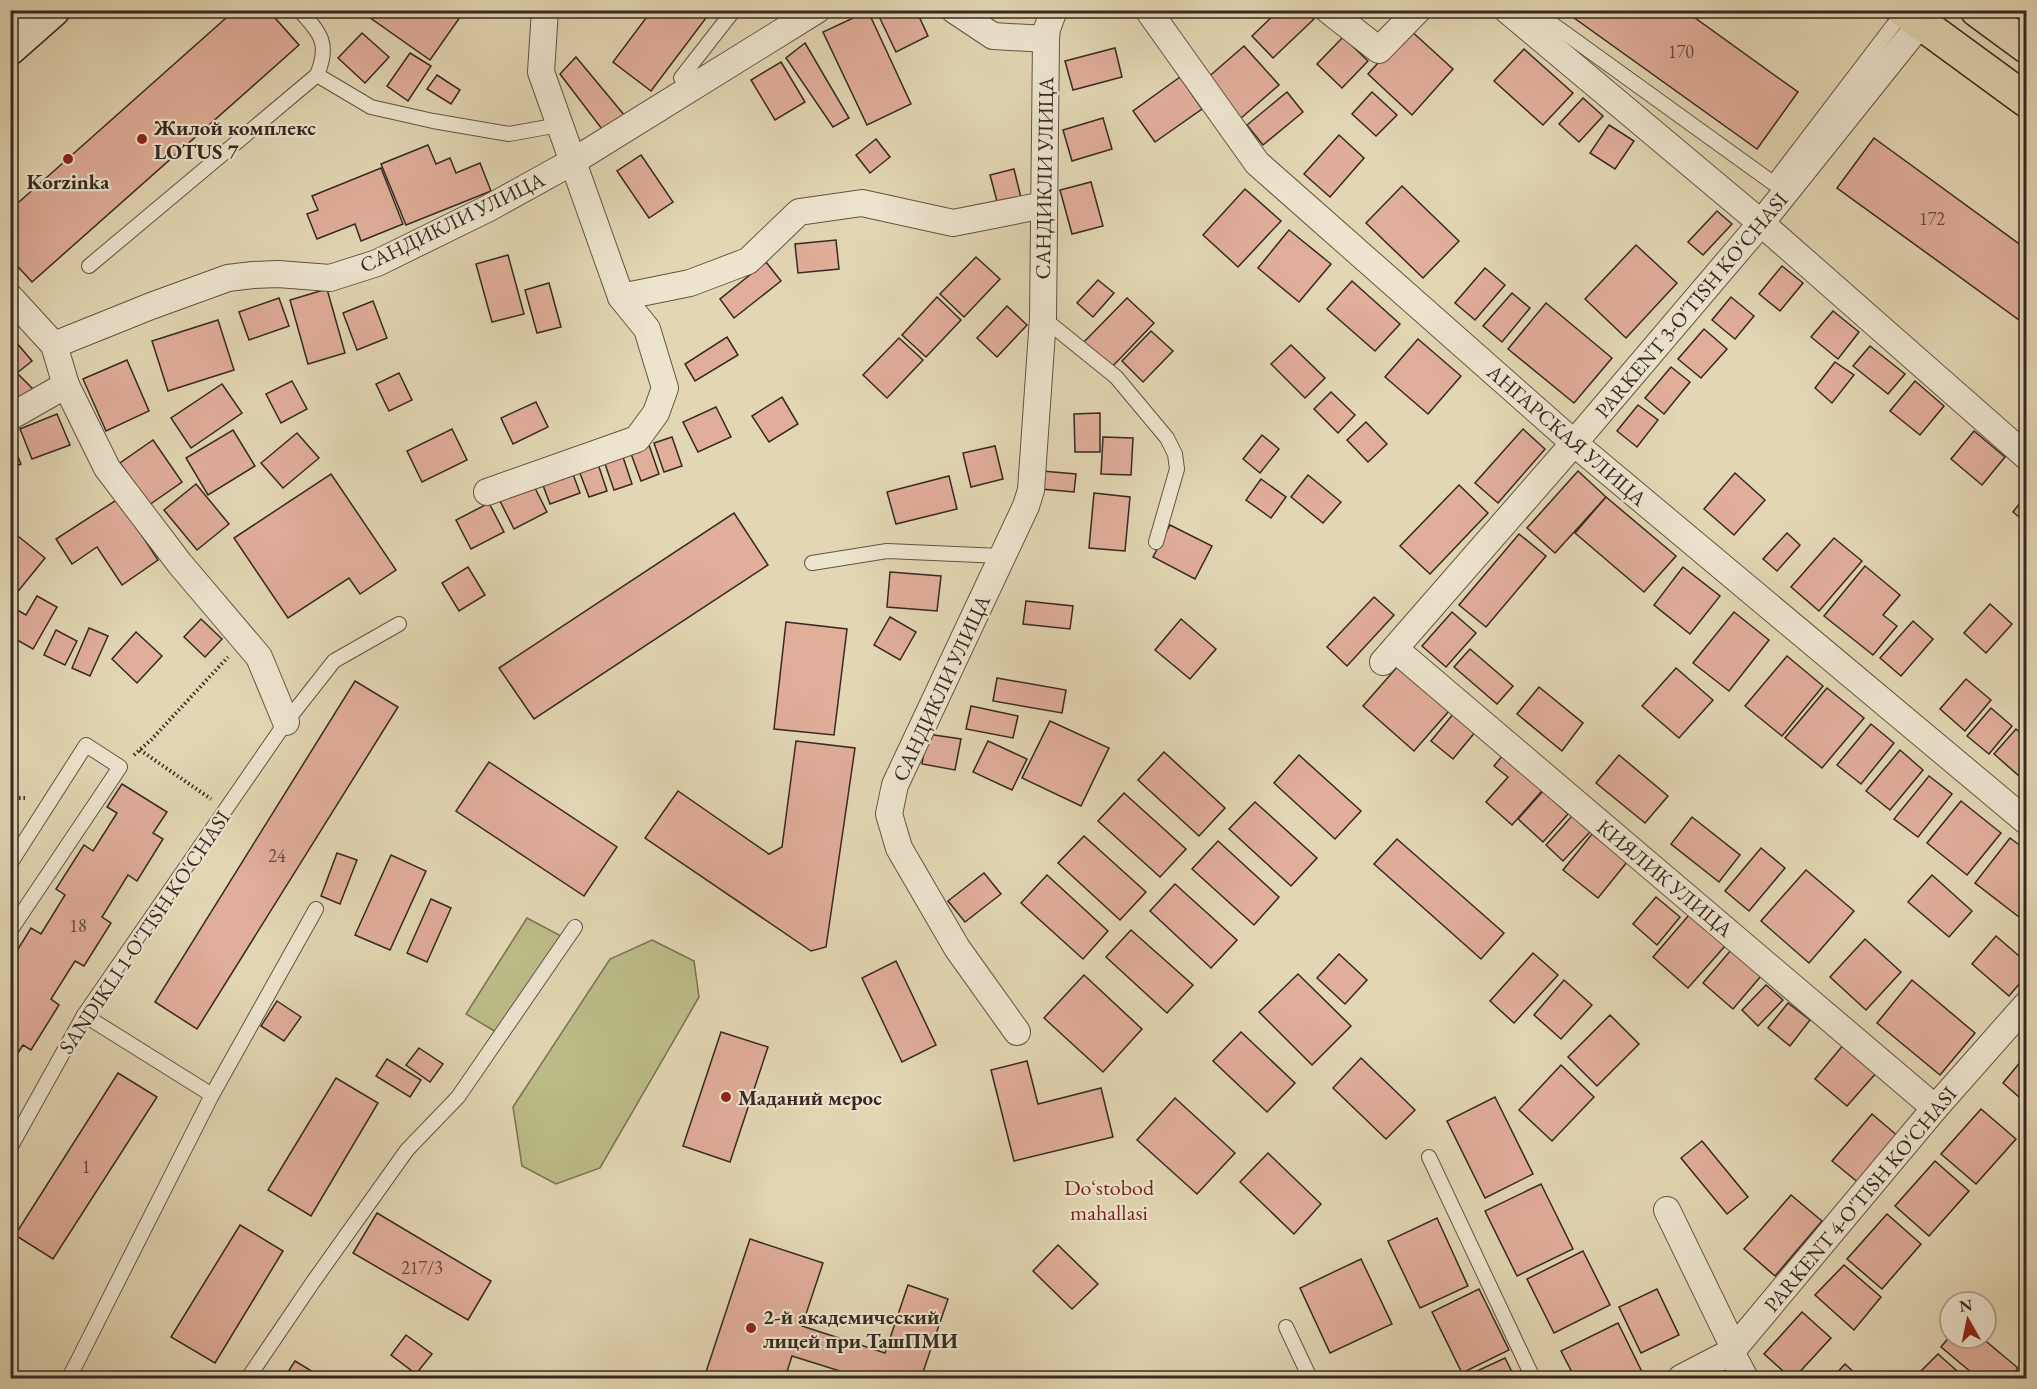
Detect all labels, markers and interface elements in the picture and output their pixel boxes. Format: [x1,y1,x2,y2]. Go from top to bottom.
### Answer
house number: 170 [1668,40,1694,63]
street label: САНДИКЛИ УЛИЦА [1029,76,1059,279]
place label: Жилой комплекс LOTUS 7 [153,114,316,165]
marker: Жилой комплекс LOTUS 7 [135,132,149,146]
marker: Korzinka [61,152,75,166]
street label: САНДИКЛИ УЛИЦА [355,165,549,279]
place label: Korzinka [27,168,110,195]
street label: PARKENT 3-O'TISH KO'CHASI [1589,187,1793,423]
house number: 172 [1919,207,1945,230]
street label: АНГАРСКАЯ УЛИЦА [1481,358,1653,512]
street label: САНДИКЛИ УЛИЦА [886,590,996,785]
street label: SANDIKLI 1-O'TISH KO'CHASI [52,805,236,1059]
street label: КИЯЛИК УЛИЦА [1591,813,1739,943]
house number: 24 [268,844,286,867]
house number: 18 [69,914,87,937]
street label: PARKENT 4-O'TISH KO'CHASI [1758,1081,1962,1317]
place label: Маданий мерос [738,1084,882,1111]
marker: Маданий мерос [719,1090,733,1104]
house number: 1 [82,1155,90,1178]
district label: Doʻstobod mahallasi [1064,1173,1155,1227]
house number: 217/3 [401,1256,443,1279]
north arrow [1938,1290,1998,1350]
text: N [1958,1294,1974,1317]
place label: 2-й академический лицей при ТашПМИ [763,1303,958,1354]
marker: 2-й академический лицей при ТашПМИ [744,1321,758,1335]

